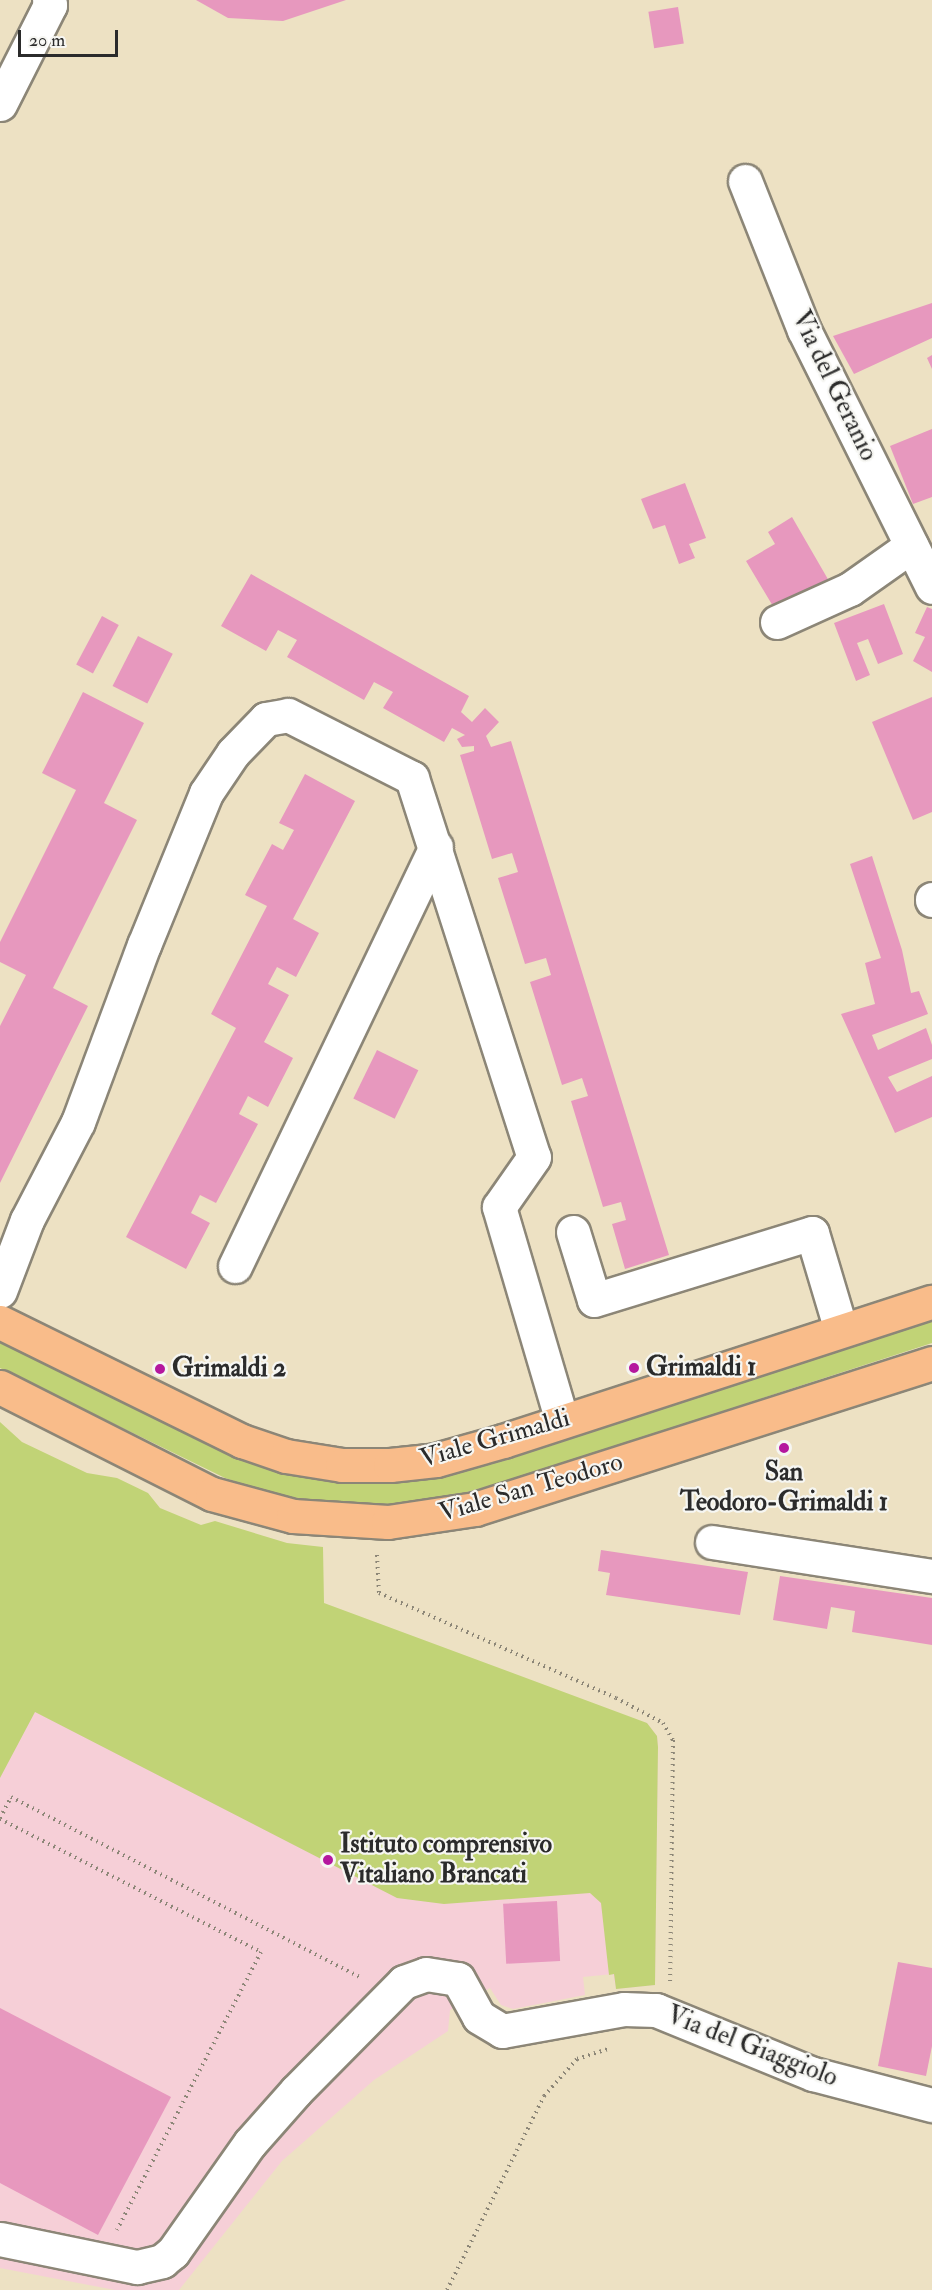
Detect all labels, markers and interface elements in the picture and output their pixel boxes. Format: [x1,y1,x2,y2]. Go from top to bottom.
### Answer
scale bar [21,18,122,56]
text: 20 m [29,29,65,52]
street label: Via del Geranio [784,306,884,466]
place label: Grimaldi 1 [646,1352,756,1384]
place label: Grimaldi 2 [172,1353,286,1385]
marker: Grimaldi 1 [627,1361,641,1375]
marker: Grimaldi 2 [153,1362,167,1376]
street label: Viale Grimaldi [416,1403,574,1475]
marker: San Teodoro-Grimaldi 1 [777,1441,791,1455]
street label: Viale San Teodoro [436,1447,626,1529]
place label: San Teodoro-Grimaldi 1 [680,1457,888,1518]
place label: Istituto comprensivo Vitaliano Brancati [340,1829,552,1890]
marker: Istituto comprensivo Vitaliano Brancati [321,1853,335,1867]
street label: Via del Giaggiolo [662,2000,842,2094]

